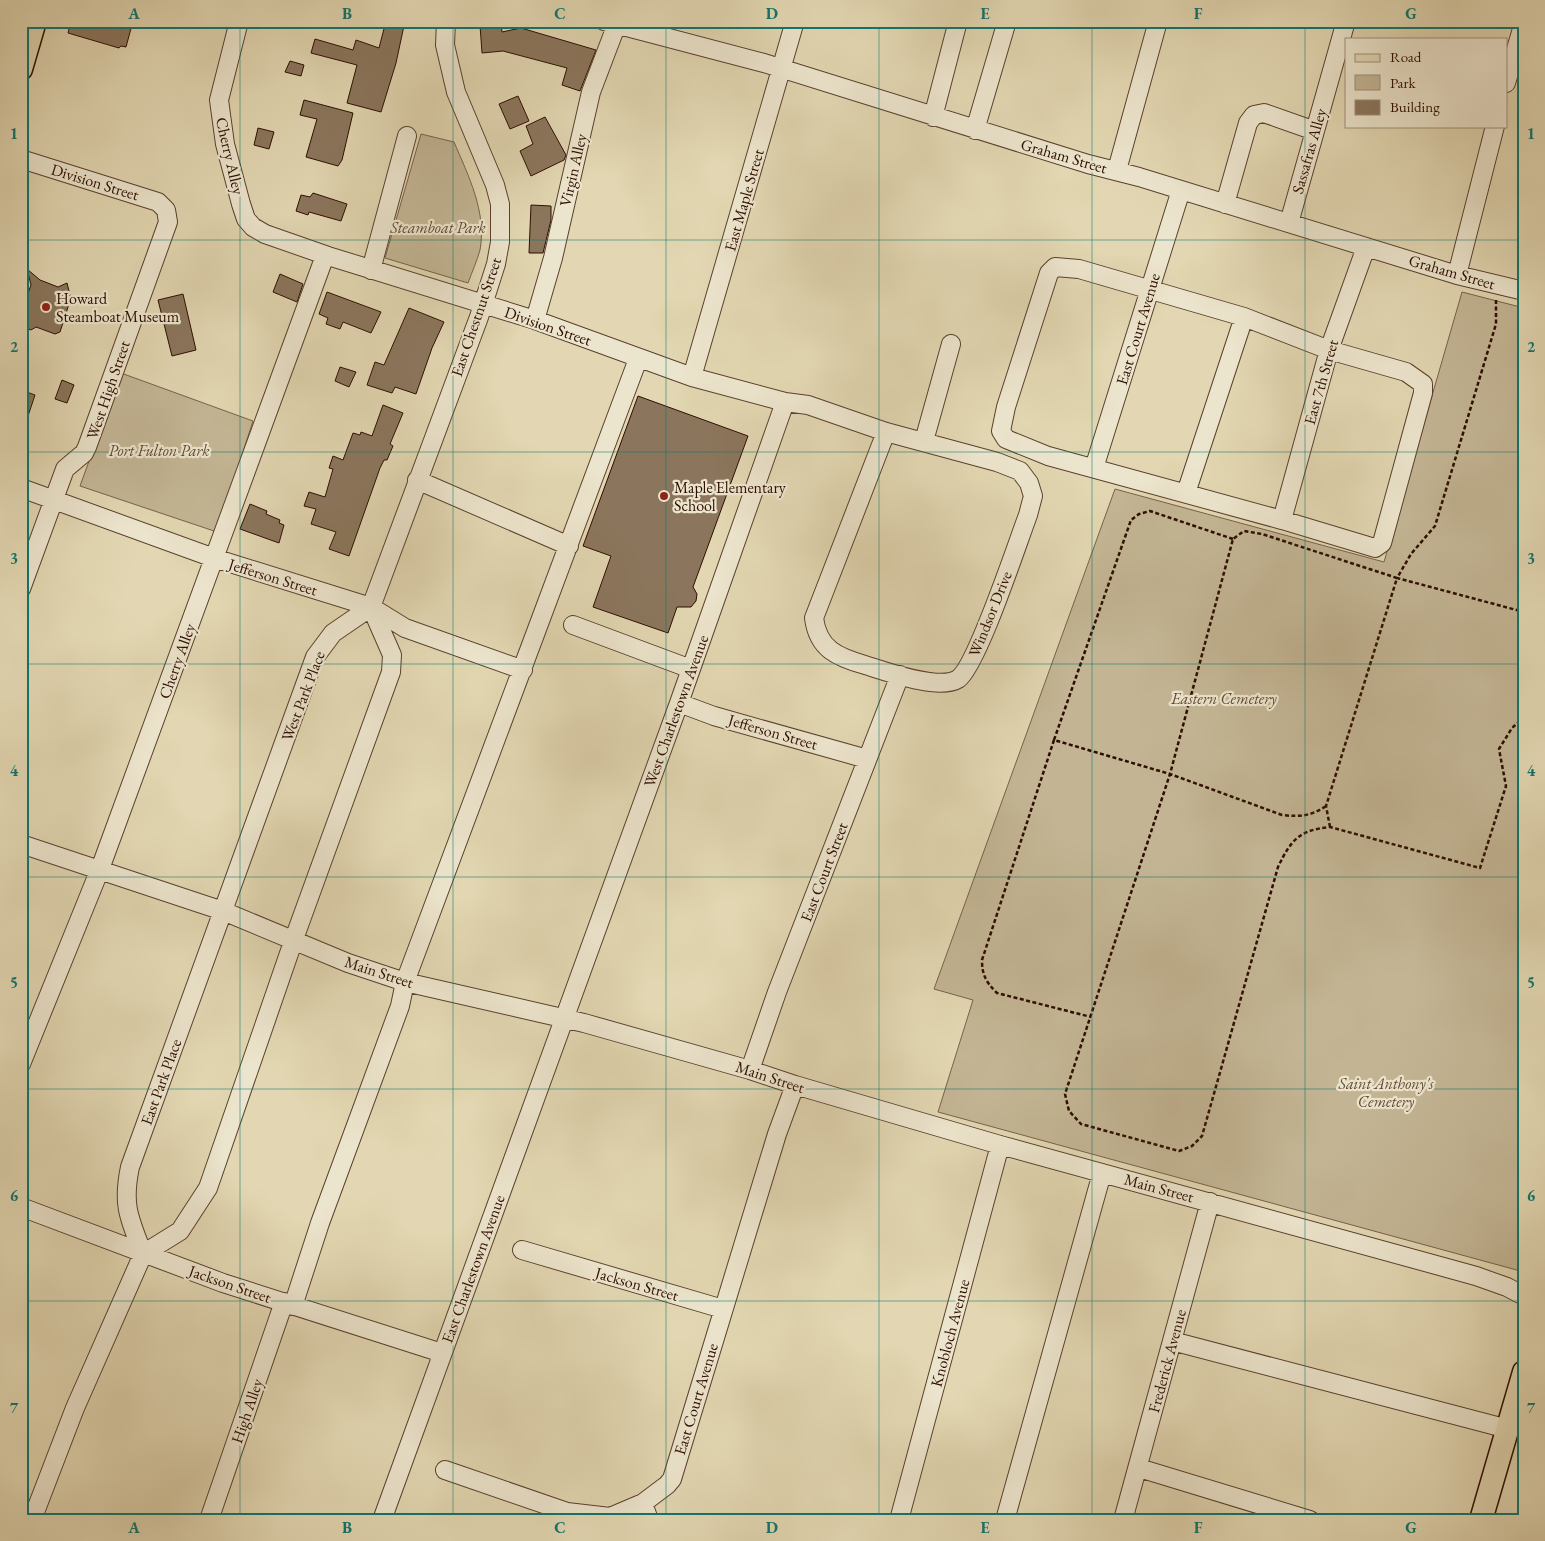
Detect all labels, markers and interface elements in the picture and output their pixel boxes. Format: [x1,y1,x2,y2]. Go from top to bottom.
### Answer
text: A [127,3,140,24]
text: B [342,3,352,24]
text: C [554,3,566,24]
text: D [766,3,778,24]
text: E [980,3,990,24]
text: F [1194,3,1203,24]
text: G [1405,3,1417,24]
legend [1345,38,1508,128]
text: Road [1390,47,1422,66]
text: Park [1390,73,1417,92]
text: Building [1390,97,1440,116]
street label: Sassafras Alley [1287,105,1331,196]
street label: Cherry Alley [211,115,249,198]
text: 1 [10,123,18,144]
text: 1 [1527,123,1535,144]
street label: Virgin Alley [554,131,592,209]
street label: Graham Street [1018,134,1110,178]
street label: East Maple Street [719,146,769,254]
street label: Division Street [49,159,141,205]
park label: Steamboat Park [389,217,487,238]
street label: Graham Street [1406,250,1498,294]
street label: East Chestnut Street [446,255,506,379]
street label: East Court Avenue [1111,271,1165,387]
place label: Howard Steamboat Museum [56,288,180,327]
marker: Howard Steamboat Museum [40,301,52,313]
street label: Division Street [502,301,594,351]
text: 2 [10,336,19,357]
text: 2 [1527,336,1536,357]
street label: East 7th Street [1299,337,1343,427]
street label: West High Street [81,338,135,442]
park label: Port Fulton Park [108,440,210,461]
place label: Maple Elementary School [674,477,787,516]
marker: Maple Elementary School [658,490,670,502]
text: 3 [10,548,18,569]
text: 3 [1527,548,1535,569]
street label: Jefferson Street [224,553,320,600]
street label: Windsor Drive [963,568,1017,660]
street label: Cherry Alley [154,619,201,702]
street label: West Charlestown Avenue [639,632,713,790]
street label: West Park Place [276,648,330,744]
park label: Eastern Cemetery [1170,688,1277,709]
street label: Jefferson Street [724,709,820,755]
text: 4 [10,760,19,781]
text: 4 [1527,760,1536,781]
street label: East Court Street [795,819,853,925]
street label: Main Street [342,951,416,993]
text: 5 [10,972,18,993]
text: 5 [1527,972,1535,993]
street label: East Park Place [136,1036,186,1128]
street label: Main Street [733,1056,807,1098]
park label: Saint Anthony's Cemetery [1338,1073,1434,1112]
street label: Main Street [1122,1169,1196,1207]
text: 6 [10,1185,19,1206]
text: 6 [1527,1185,1536,1206]
street label: East Charlestown Avenue [436,1192,510,1346]
street label: Jackson Street [184,1259,274,1308]
street label: Jackson Street [591,1262,681,1306]
street label: Knobloch Avenue [926,1277,974,1389]
street label: Frederick Avenue [1143,1307,1191,1415]
street label: East Court Avenue [669,1341,723,1457]
street label: High Alley [226,1375,268,1446]
text: 7 [10,1397,19,1418]
text: 7 [1527,1397,1536,1418]
text: A [127,1517,140,1538]
text: B [342,1517,352,1538]
text: C [554,1517,566,1538]
text: D [766,1517,778,1538]
text: E [980,1517,990,1538]
text: F [1194,1517,1203,1538]
text: G [1405,1517,1417,1538]

